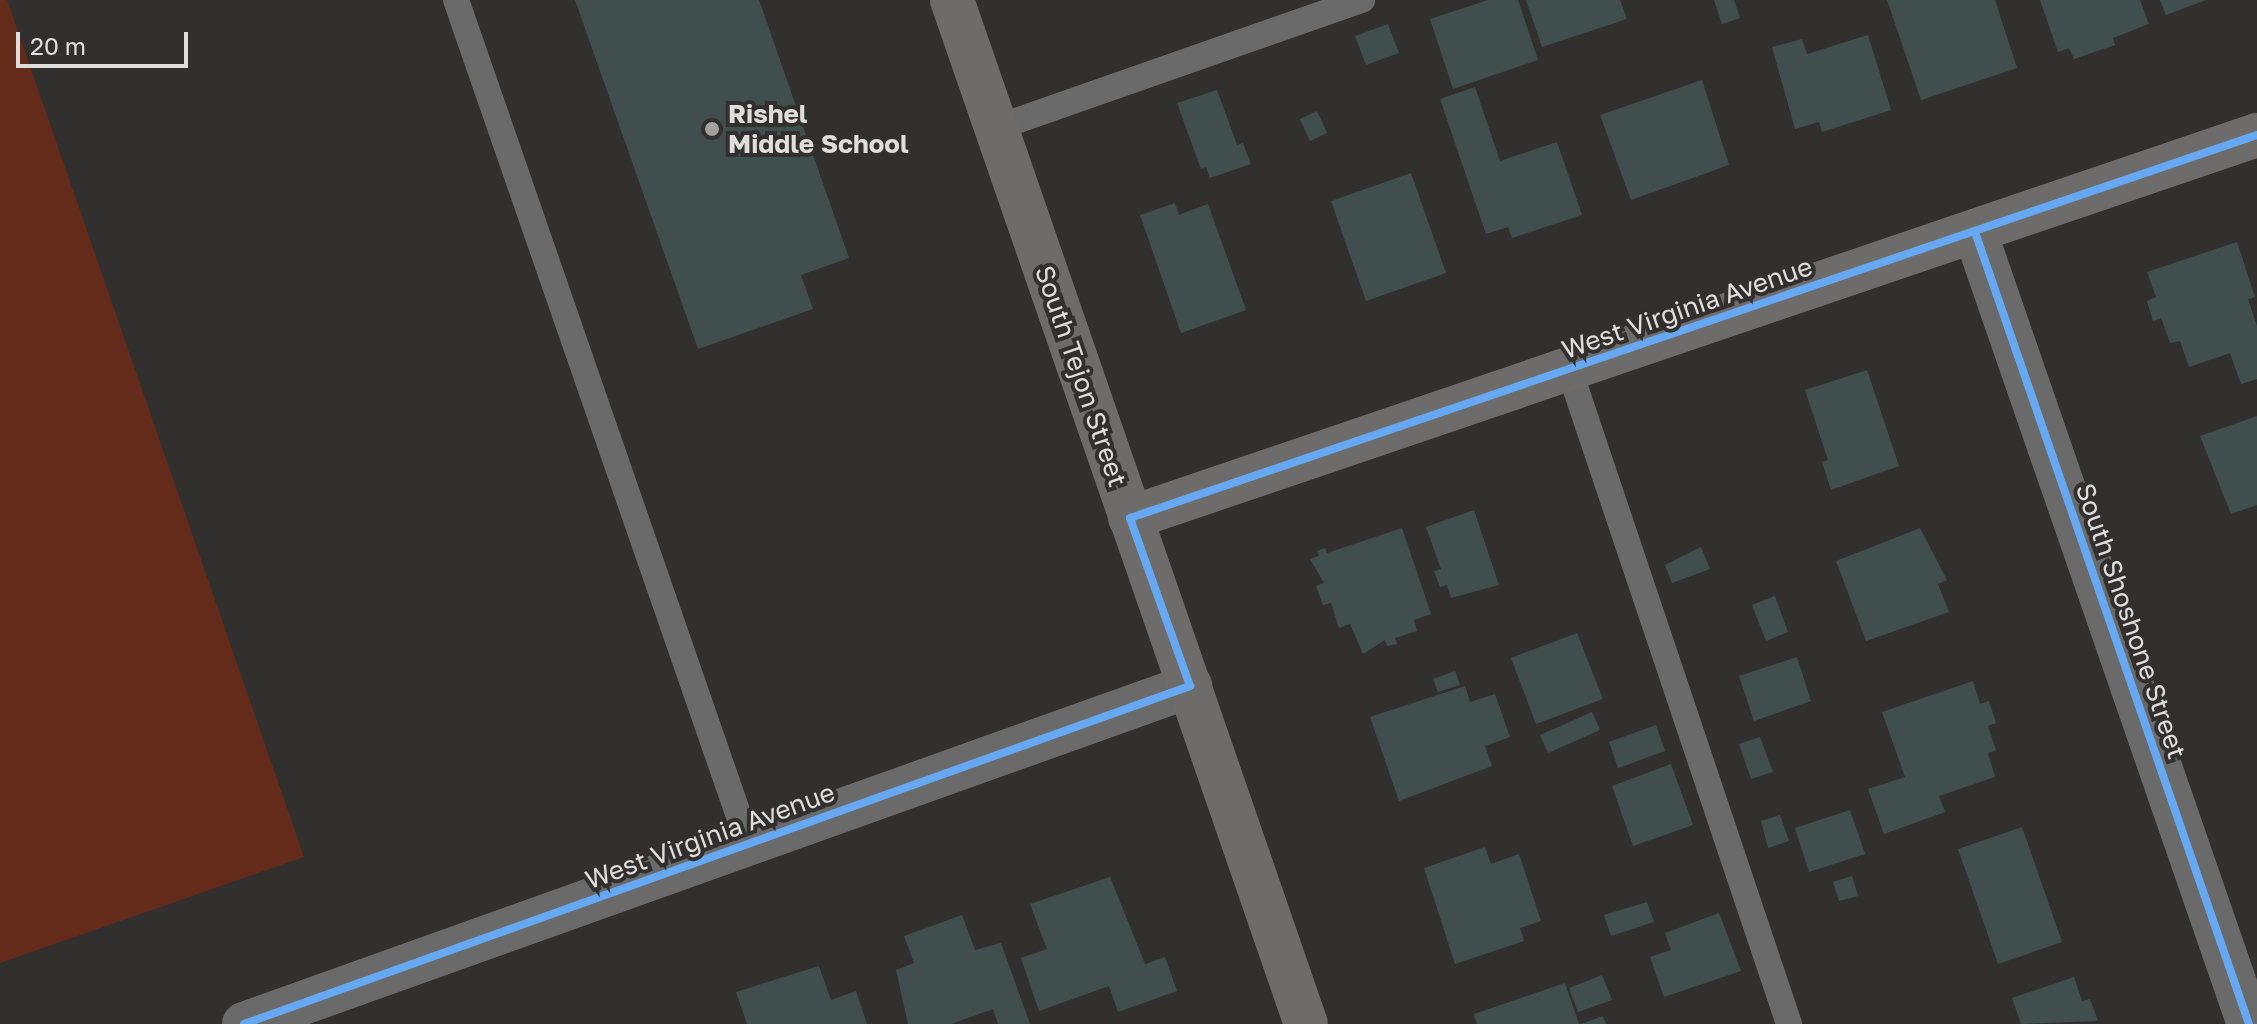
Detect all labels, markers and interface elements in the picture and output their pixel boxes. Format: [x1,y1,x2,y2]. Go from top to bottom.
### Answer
scale bar [20,16,192,66]
text: 20 m [30,31,86,60]
place label: Rishel Middle School [728,98,909,160]
marker: Rishel Middle School [703,120,721,138]
street label: West Virginia Avenue [1558,250,1816,366]
street label: South Tejon Street [1029,261,1133,491]
street label: South Shoshone Street [2069,479,2193,763]
street label: West Virginia Avenue [581,776,839,896]

